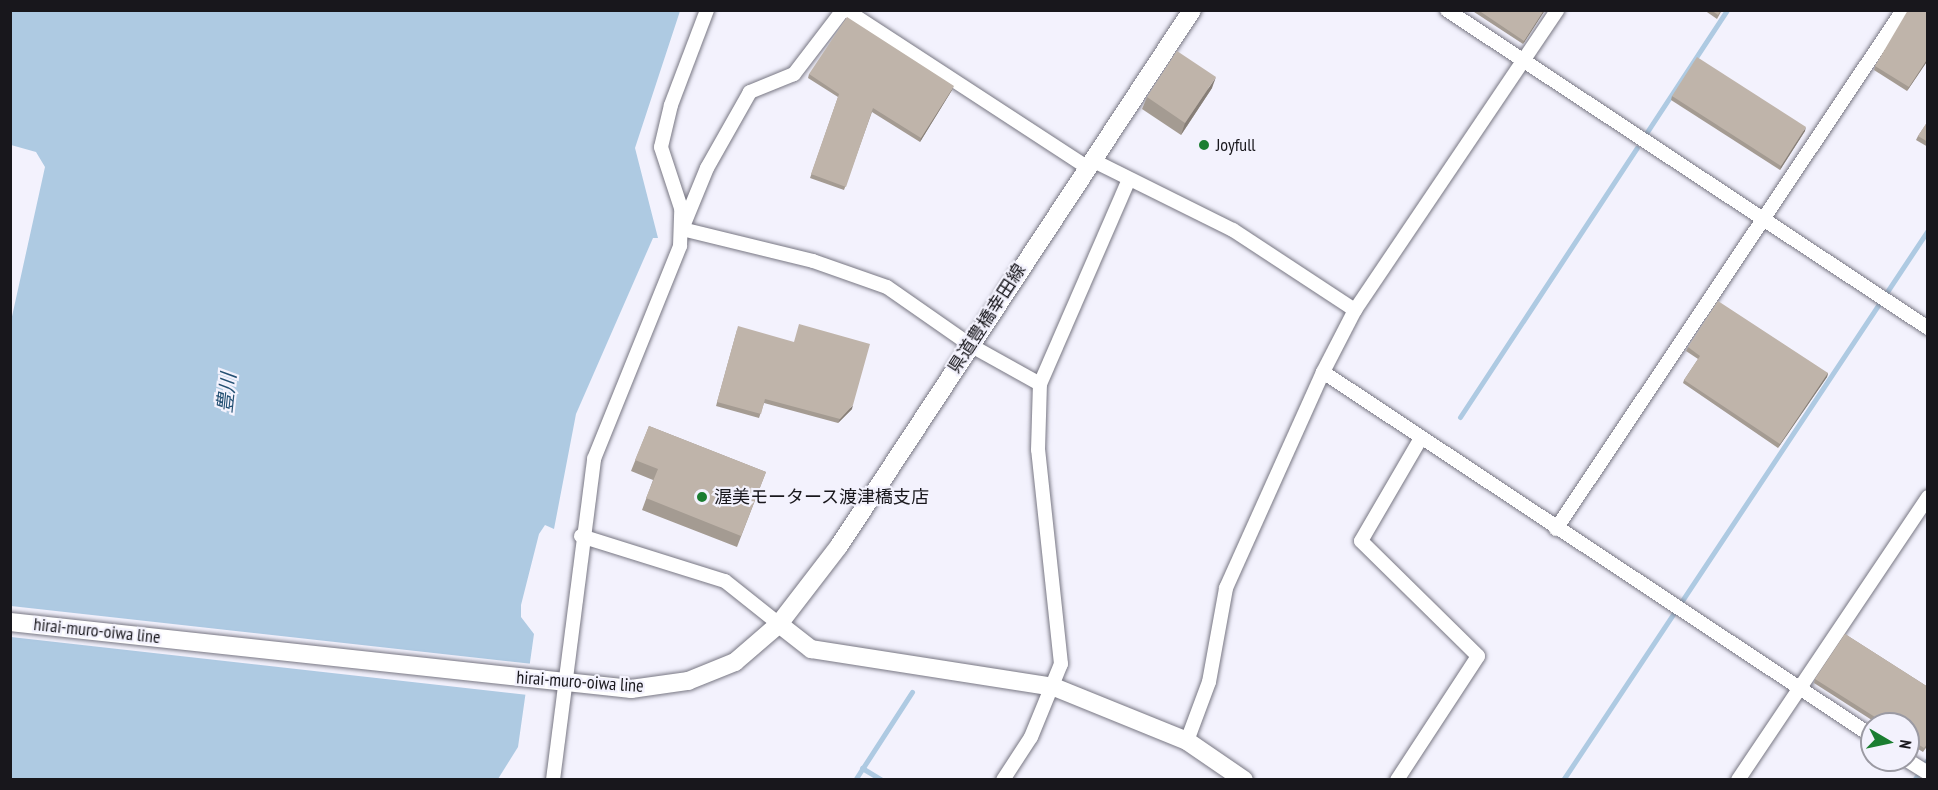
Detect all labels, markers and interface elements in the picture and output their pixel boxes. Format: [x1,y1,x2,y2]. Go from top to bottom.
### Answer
place label: Joyfull [1216,134,1256,156]
marker: Joyfull [1197,138,1211,152]
street label: 県道豊橋幸田線 [944,260,1030,378]
water label: 豊川 [213,372,241,414]
place label: 渥美モータース渡津橋支店 [714,486,930,508]
marker: 渥美モータース渡津橋支店 [695,490,709,504]
street label: hirai-muro-oiwa line [33,614,161,648]
street label: hirai-muro-oiwa line [516,667,644,697]
north arrow [1860,712,1920,772]
text: N [1895,739,1916,750]

